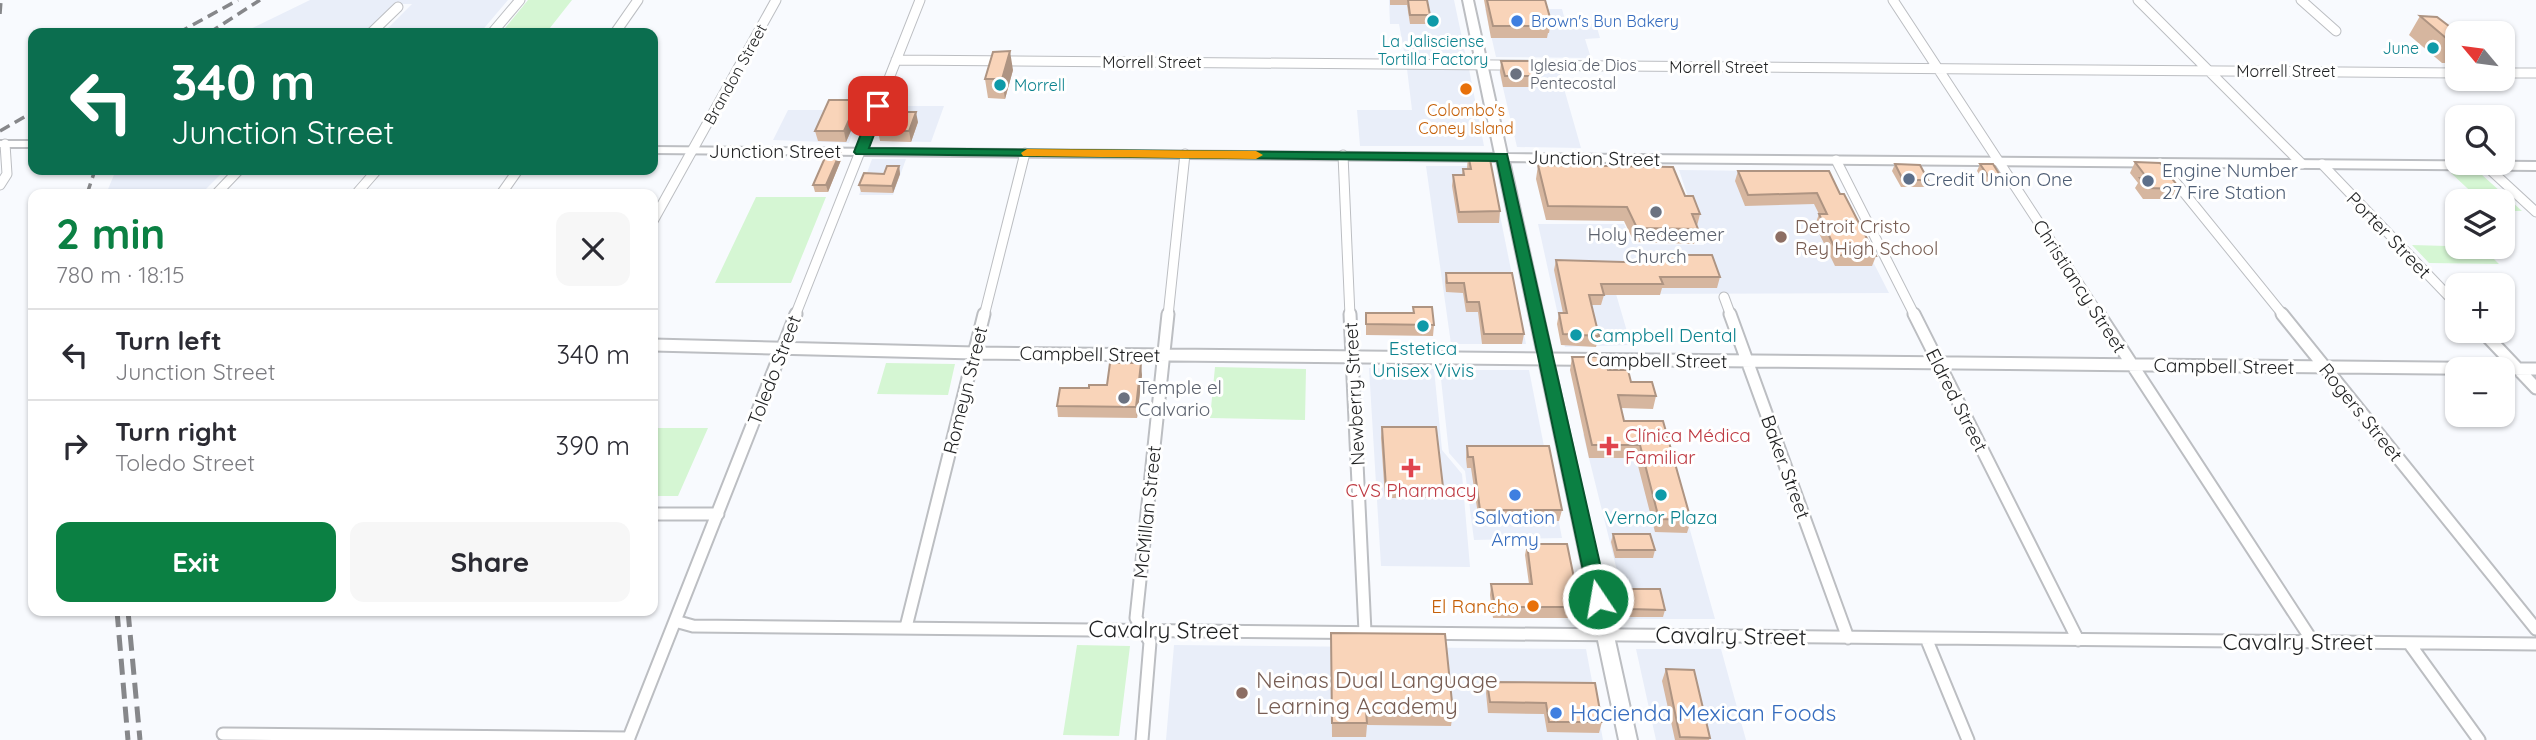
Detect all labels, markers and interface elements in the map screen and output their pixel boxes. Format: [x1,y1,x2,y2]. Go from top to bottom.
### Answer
place label: Brown's Bun Bakery [1531,11,1679,31]
marker: La Jalisciense Tortilla Factory [1425,13,1441,29]
marker: Brown's Bun Bakery [1509,13,1525,29]
street label: Brandon Street [699,20,771,128]
north arrow [2445,21,2515,91]
map controls [2445,21,2515,427]
place label: La Jalisciense Tortilla Factory [1378,31,1488,69]
place label: June [2382,38,2419,58]
marker: June [2425,40,2441,56]
text: 340 m [171,51,315,112]
street label: Morrell Street [1102,52,1202,72]
place label: Iglesia de Dios Pentecostal [1530,55,1637,93]
icon: left [56,56,147,147]
street label: Morrell Street [1669,57,1769,77]
street label: Morrell Street [2236,61,2336,81]
marker: Iglesia de Dios Pentecostal [1508,66,1524,82]
place label: Morrell [1014,75,1065,95]
pin [848,76,908,136]
marker: Morrell [992,77,1008,93]
marker: Colombo's Coney Island [1458,81,1474,97]
icon: arrive [859,87,897,125]
place label: Colombo's Coney Island [1418,100,1514,138]
button: search [2445,105,2515,175]
text: Junction Street [171,112,394,152]
street label: Junction Street [709,139,841,163]
street label: Junction Street [1528,145,1660,171]
place label: Engine Number 27 Fire Station [2162,158,2299,204]
place label: Credit Union One [1923,167,2073,191]
marker: Credit Union One [1901,171,1917,187]
marker: Engine Number 27 Fire Station [2140,173,2156,189]
street label: Porter Street [2342,187,2436,283]
button: layers [2445,189,2515,259]
marker: Holy Redeemer Church [1648,204,1664,220]
text: 2 min [56,207,165,260]
button: close [556,212,630,286]
place label: Detroit Cristo Rey High School [1795,214,1938,260]
street label: Christiancy Street [2028,215,2132,357]
place label: Holy Redeemer Church [1588,222,1725,268]
marker: Detroit Cristo Rey High School [1773,229,1789,245]
text: 780 m · 18:15 [56,260,184,289]
button: + [2445,273,2515,343]
street label: Toledo Street [742,312,806,428]
marker: Estetica Unisex Vivis [1415,318,1431,334]
street label: Newberry Street [1338,322,1370,466]
place label: Campbell Dental [1590,323,1737,347]
text: Turn left [115,324,222,357]
street label: Romeyn Street [938,324,992,456]
marker: Campbell Dental [1568,327,1584,343]
icon: left [56,336,94,374]
place label: Estetica Unisex Vivis [1372,336,1474,382]
text: 340 m [556,338,630,371]
street label: Campbell Street [1019,341,1161,367]
street label: Eldred Street [1921,344,1993,456]
street label: Campbell Street [1586,347,1728,373]
street label: Campbell Street [2153,353,2295,379]
text: Junction Street [115,357,276,386]
button: − [2445,357,2515,427]
street label: Rogers Street [2314,358,2408,466]
place label: Temple el Calvario [1138,375,1222,421]
marker: Temple el Calvario [1116,390,1132,406]
street label: Baker Street [1756,412,1816,522]
text: Turn right [115,415,237,448]
place label: Clínica Médica Familiar [1625,423,1751,469]
icon: right [56,427,94,465]
text: 390 m [556,429,630,462]
marker: Clínica Médica Familiar [1599,436,1619,456]
street label: McMillan Street [1128,444,1166,580]
text: Toledo Street [115,448,255,477]
marker: CVS Pharmacy [1403,460,1419,476]
place label: CVS Pharmacy [1345,478,1477,502]
marker: Salvation Army [1507,487,1523,503]
marker: Vernor Plaza [1653,487,1669,503]
place label: Salvation Army [1475,505,1555,551]
place label: Vernor Plaza [1604,505,1718,529]
button: Exit [56,522,336,602]
button: Share [350,522,630,602]
position arrow [1561,562,1635,636]
place label: El Rancho [1431,594,1519,618]
marker: El Rancho [1525,598,1541,614]
street label: Cavalry Street [1088,614,1240,645]
street label: Cavalry Street [1655,620,1807,651]
street label: Cavalry Street [2222,627,2374,656]
place label: Neinas Dual Language Learning Academy [1256,665,1498,720]
marker: Neinas Dual Language Learning Academy [1234,685,1250,701]
place label: Hacienda Mexican Foods [1570,698,1836,727]
marker: Hacienda Mexican Foods [1548,705,1564,721]

